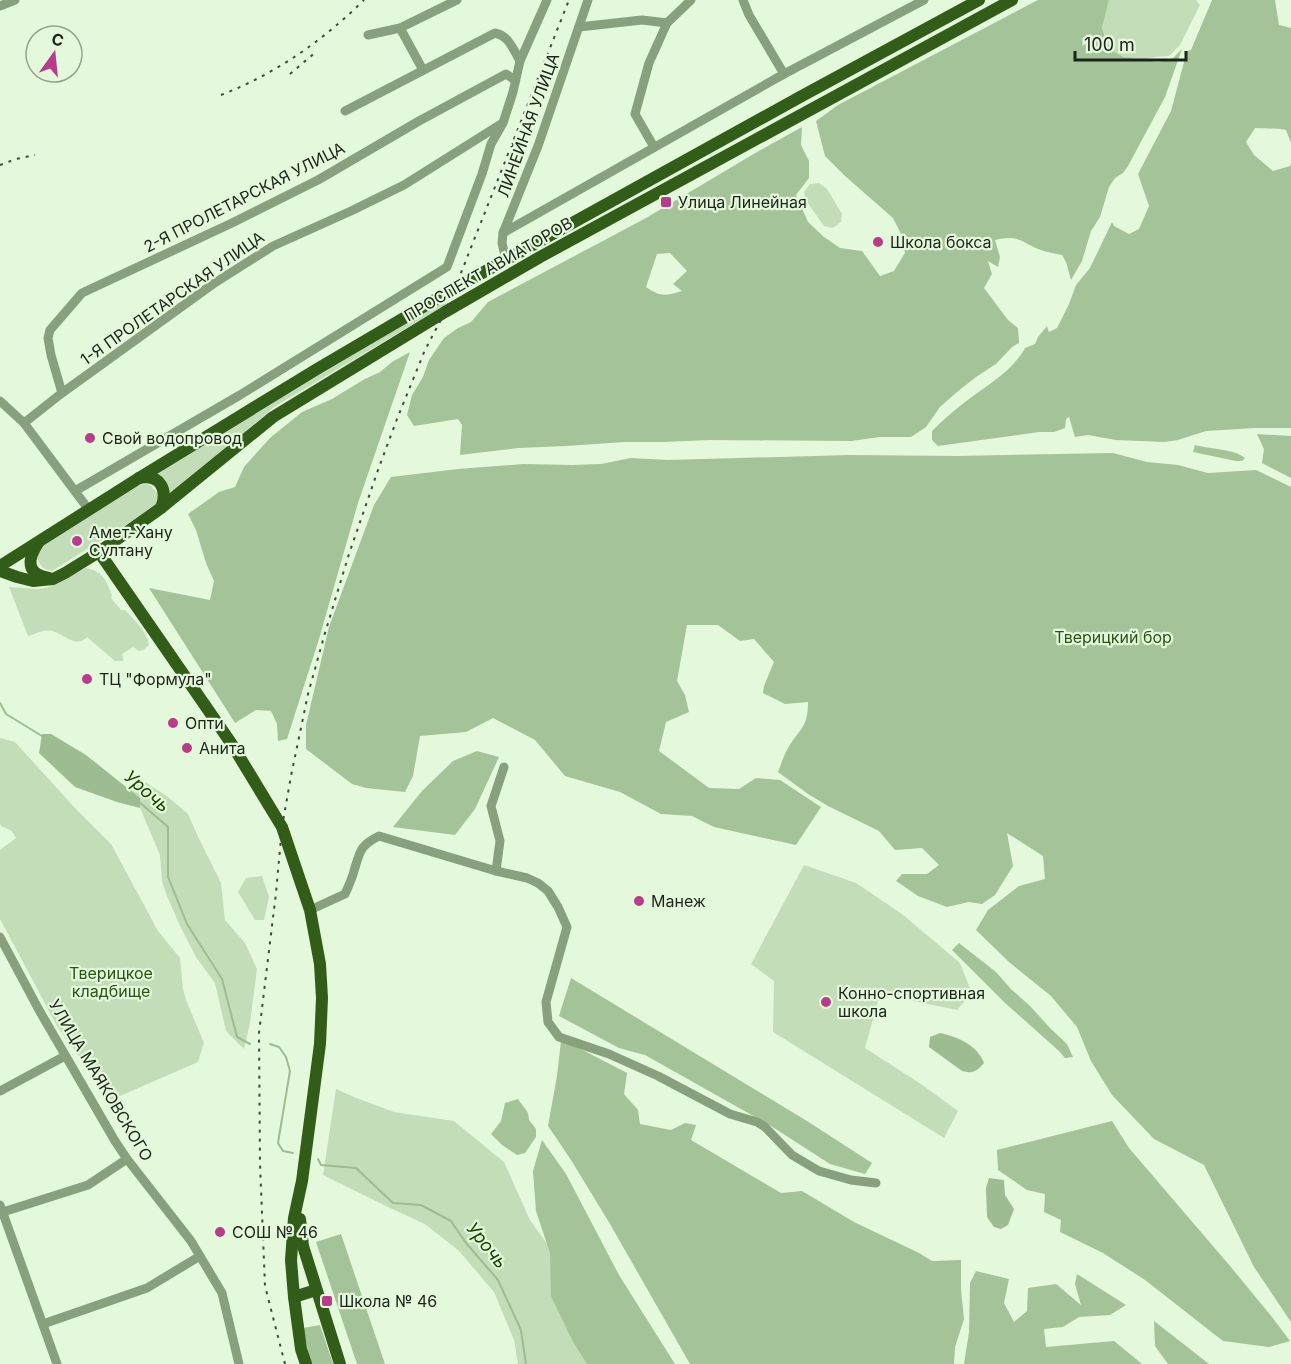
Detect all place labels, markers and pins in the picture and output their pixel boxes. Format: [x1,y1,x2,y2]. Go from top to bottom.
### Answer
place label: Улица Линейная [678,192,807,212]
marker: Улица Линейная [659,195,673,209]
place label: Школа бокса [890,232,992,252]
marker: Школа бокса [871,235,885,249]
place label: Свой водопровод [102,428,242,448]
marker: Свой водопровод [83,431,97,445]
place label: Амет-Хану Султану [89,522,173,560]
marker: Амет-Хану Султану [70,534,84,548]
place label: ТЦ "Формула" [99,669,212,689]
marker: ТЦ "Формула" [80,672,94,686]
place label: Опти [185,713,224,733]
marker: Опти [166,716,180,730]
place label: Анита [199,738,245,758]
marker: Анита [180,741,194,755]
place label: Манеж [651,891,706,911]
marker: Манеж [632,894,646,908]
place label: Конно-спортивная школа [838,983,985,1021]
marker: Конно-спортивная школа [819,995,833,1009]
place label: СОШ № 46 [232,1222,318,1242]
marker: СОШ № 46 [213,1225,227,1239]
place label: Школа № 46 [339,1291,437,1311]
marker: Школа № 46 [320,1294,334,1308]

